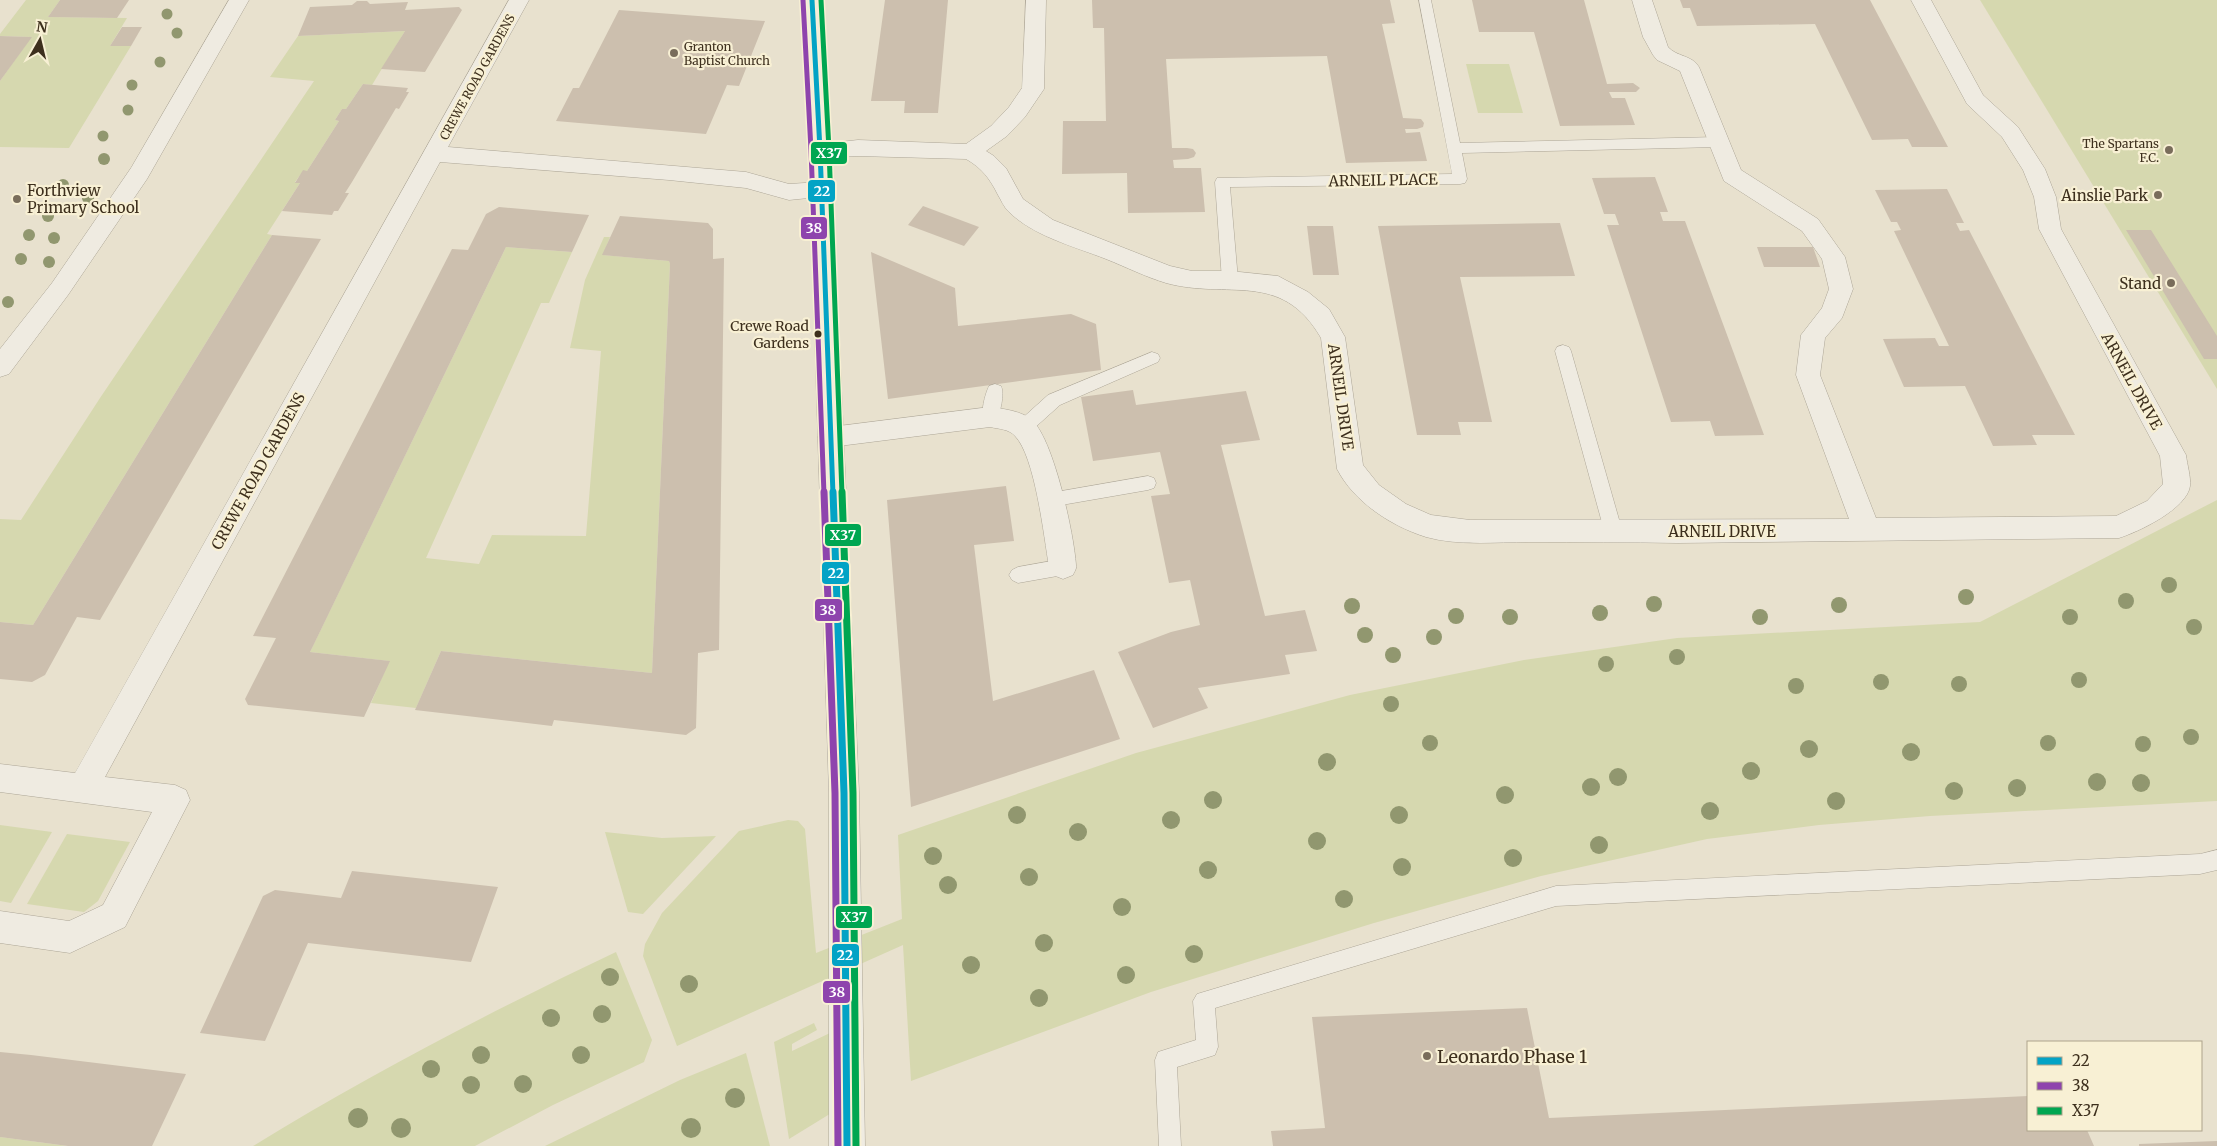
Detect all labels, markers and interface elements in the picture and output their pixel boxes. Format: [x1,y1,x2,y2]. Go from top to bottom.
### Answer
street label: CREWE ROAD GARDENS [436,12,518,142]
north arrow [15,15,65,65]
text: N [35,17,49,37]
place label: Granton Baptist Church [684,39,770,68]
marker: Granton Baptist Church [668,47,680,59]
place label: The Spartans F.C. [2082,136,2159,165]
line badge: X37 [810,141,848,165]
text: X37 [816,144,842,162]
marker: The Spartans F.C. [2163,144,2175,156]
street label: ARNEIL PLACE [1327,170,1438,190]
line badge: 22 [807,179,836,203]
place label: Forthview Primary School [27,181,140,217]
text: 22 [814,182,830,200]
place label: Ainslie Park [2060,186,2148,205]
marker: Ainslie Park [2152,189,2164,201]
marker: Forthview Primary School [11,193,23,205]
line badge: 38 [800,216,828,240]
text: 38 [806,219,823,237]
place label: Stand [2119,274,2161,293]
marker: Stand [2165,277,2177,289]
place label: Crewe Road Gardens [730,317,810,352]
street label: ARNEIL DRIVE [2097,328,2167,433]
marker: Crewe Road Gardens [813,329,823,339]
street label: ARNEIL DRIVE [1324,341,1358,452]
street label: CREWE ROAD GARDENS [207,389,309,553]
street label: ARNEIL DRIVE [1667,522,1776,541]
line badge: X37 [824,523,862,547]
text: X37 [830,526,856,544]
line badge: 22 [821,561,850,585]
text: 22 [828,564,844,582]
line badge: 38 [814,598,843,622]
text: 38 [820,601,837,619]
line badge: X37 [835,905,873,929]
text: X37 [841,908,867,926]
line badge: 22 [831,943,860,967]
text: 22 [837,946,853,964]
line badge: 38 [822,980,851,1004]
text: 38 [829,983,846,1001]
legend [2027,1041,2202,1131]
place label: Leonardo Phase 1 [1437,1045,1587,1068]
marker: Leonardo Phase 1 [1421,1050,1433,1062]
text: 22 [2072,1051,2090,1070]
text: 38 [2072,1076,2089,1095]
text: X37 [2072,1101,2100,1120]

